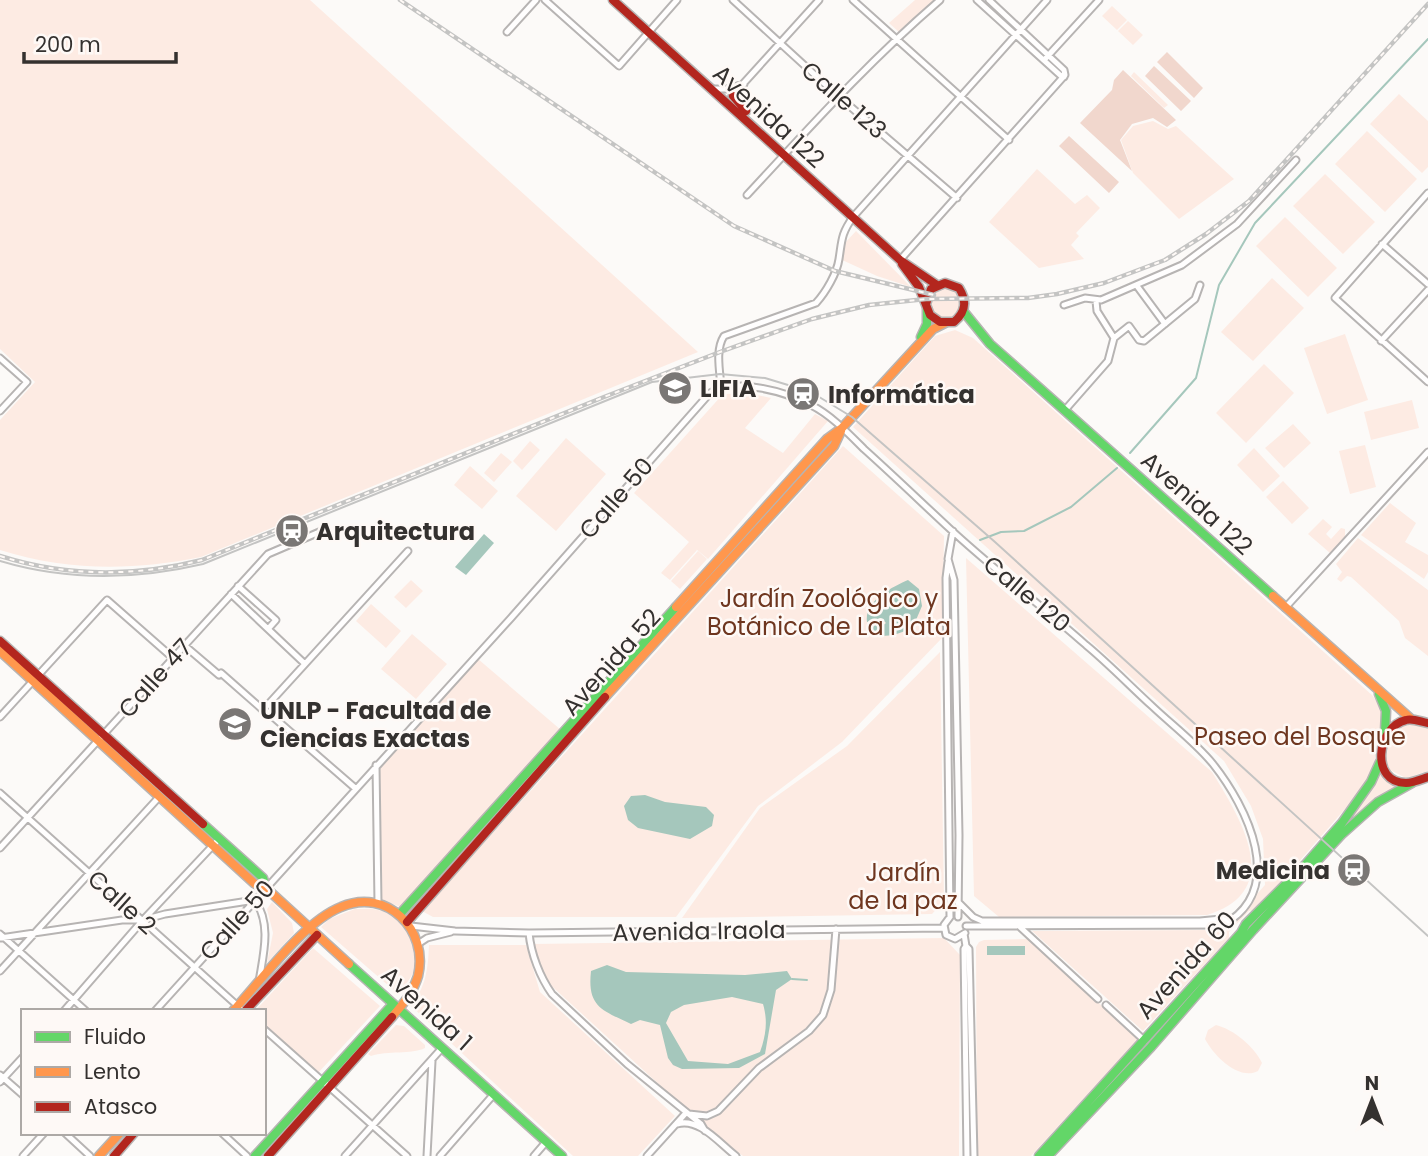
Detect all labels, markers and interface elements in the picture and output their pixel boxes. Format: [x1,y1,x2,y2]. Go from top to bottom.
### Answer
scale bar [24,21,177,65]
text: 200 m [35,30,101,59]
street label: Calle 123 [794,54,894,146]
street label: Avenida 122 [706,57,832,175]
school or university icon: LIFIA [656,369,694,407]
place label: LIFIA [700,372,757,405]
station icon: Informática [784,375,822,413]
place label: Informática [828,378,975,411]
street label: Avenida 122 [1134,444,1260,562]
street label: Calle 50 [571,450,661,546]
station icon: Arquitectura [273,512,311,550]
place label: Arquitectura [316,515,475,548]
street label: Calle 120 [976,548,1078,640]
park label: Jardín Zoológico y Botánico de La Plata [707,582,951,643]
street label: Avenida 52 [554,601,668,723]
street label: Calle 47 [111,631,199,725]
place label: UNLP - Facultad de Ciencias Exactas [260,694,491,755]
school or university icon: UNLP - Facultad de Ciencias Exactas [216,705,254,743]
park label: Paseo del Bosque [1194,720,1406,753]
station icon: Medicina [1335,851,1373,889]
place label: Medicina [1216,854,1330,887]
park label: Jardín de la paz [848,856,958,917]
street label: Calle 2 [81,862,163,942]
street label: Calle 50 [192,873,282,967]
street label: Avenida 60 [1129,904,1243,1026]
street label: Avenida Iraola [612,913,786,949]
street label: Avenida 1 [374,958,480,1058]
legend [21,1009,266,1135]
text: Fluido [84,1022,146,1051]
text: Lento [84,1057,141,1086]
north arrow [1337,1065,1407,1135]
text: N [1365,1070,1379,1097]
text: Atasco [84,1092,157,1121]

